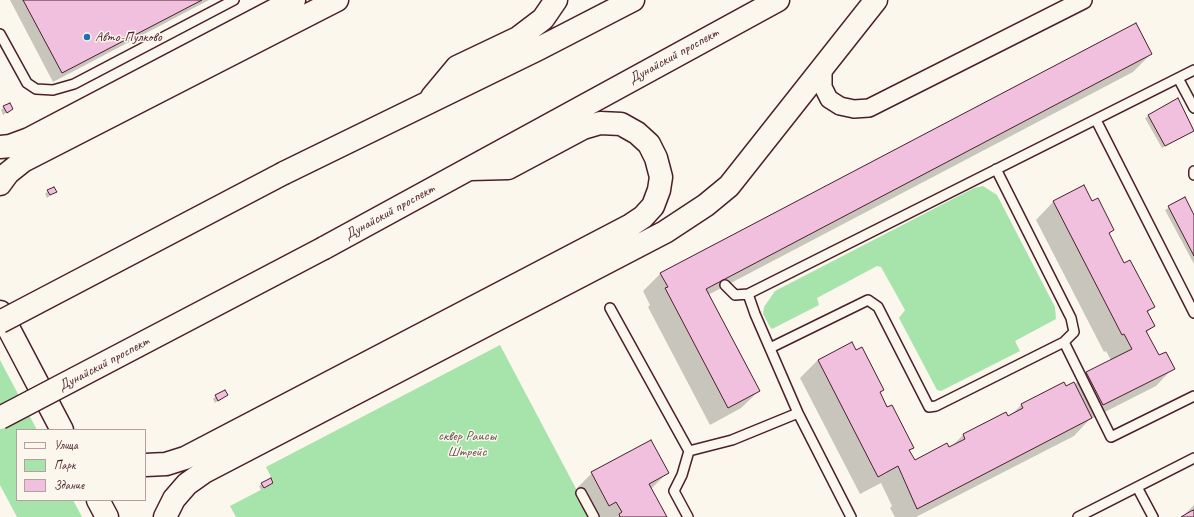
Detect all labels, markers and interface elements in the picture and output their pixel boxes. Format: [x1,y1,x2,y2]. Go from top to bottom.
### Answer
street label: Дунайский проспект [626,24,722,88]
place label: Авто-Пулково [95,29,162,45]
marker: Авто-Пулково [82,32,92,42]
street label: Дунайский проспект [342,180,438,244]
street label: Дунайский проспект [56,333,152,395]
park label: сквер Раисы Штрейс [438,428,496,460]
legend [16,429,146,501]
text: Улица [54,437,78,453]
text: Парк [54,457,75,473]
text: Здание [54,477,84,493]

